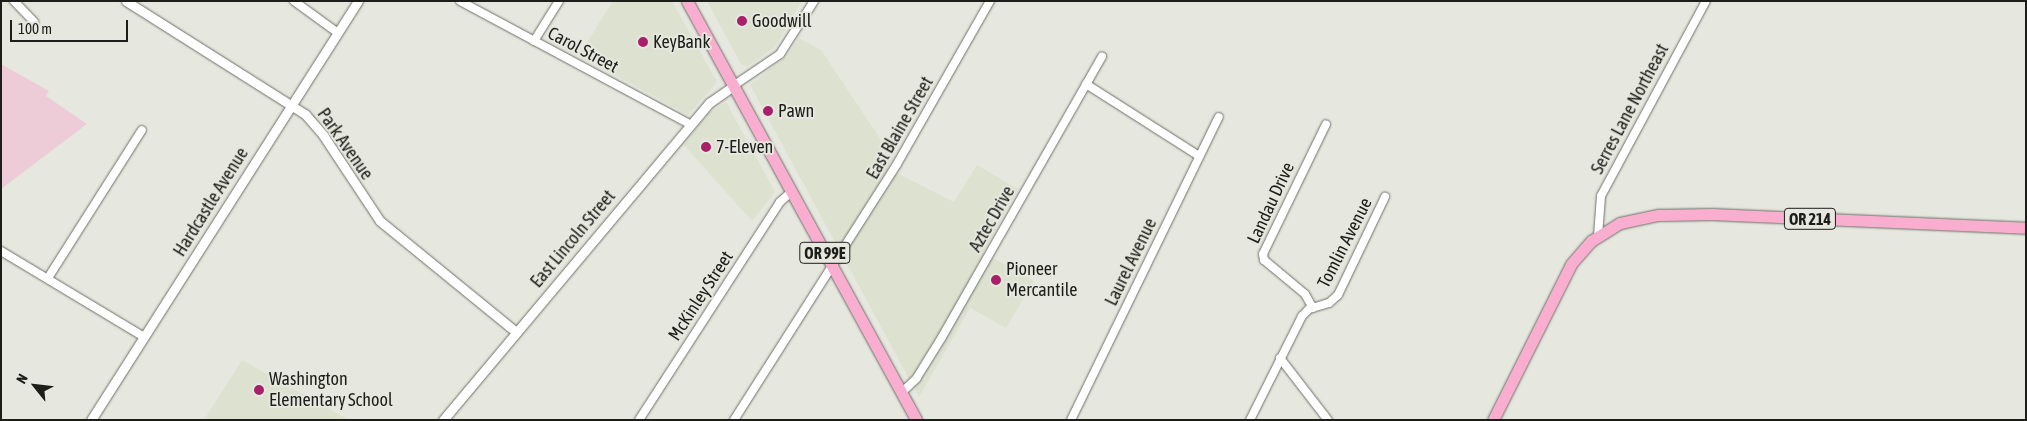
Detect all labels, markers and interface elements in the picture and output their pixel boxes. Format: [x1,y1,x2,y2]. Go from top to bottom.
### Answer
scale bar [12,10,130,42]
place label: Goodwill [752,10,811,32]
marker: Goodwill [736,15,748,27]
text: 100 m [18,20,52,37]
street label: Carol Street [544,22,622,78]
place label: KeyBank [653,31,710,53]
marker: KeyBank [637,36,649,48]
street label: Serres Lane Northeast [1587,40,1673,178]
street label: East Blaine Street [862,73,938,183]
place label: Pawn [778,100,814,122]
street label: Park Avenue [313,104,377,184]
marker: Pawn [762,105,774,117]
place label: 7-Eleven [716,136,773,158]
marker: 7-Eleven [700,141,712,153]
street label: Hardcastle Avenue [169,144,253,260]
street label: Landau Drive [1243,159,1299,247]
street label: Aztec Drive [965,182,1019,256]
street label: East Lincoln Street [526,186,620,292]
street label: Tomlin Avenue [1313,194,1377,292]
road number: OR 214 [1784,205,1836,232]
street label: Laurel Avenue [1101,215,1161,309]
road number: OR 99E [799,240,851,266]
street label: McKinley Street [664,247,738,345]
place label: Pioneer Mercantile [1006,259,1077,302]
marker: Pioneer Mercantile [990,274,1002,286]
north arrow [10,361,60,411]
place label: Washington Elementary School [269,369,393,412]
text: N [13,371,31,386]
marker: Washington Elementary School [253,384,265,396]

